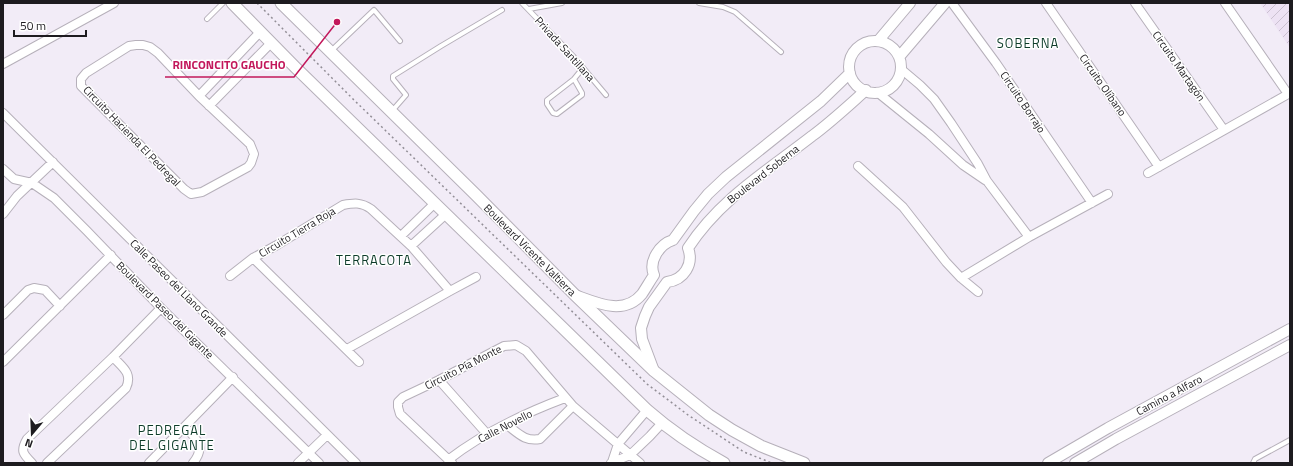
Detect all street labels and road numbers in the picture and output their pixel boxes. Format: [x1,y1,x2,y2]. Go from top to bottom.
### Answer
street label: Privada Santillana [531,13,599,85]
street label: Circuito Martagón [1149,28,1209,104]
street label: Circuito Olíbano [1076,51,1130,119]
street label: Circuito Borrajo [996,68,1050,136]
street label: Circuito Hacienda El Pedregal [80,82,184,190]
street label: Boulevard Soberna [724,140,803,207]
street label: Boulevard Vicente Valtierra [480,200,580,300]
street label: Circuito Tierra Roja [256,203,339,261]
street label: Calle Paseo del Llano Grande [126,235,232,341]
street label: Boulevard Paseo del Gigante [113,258,218,363]
street label: Circuito Pía Monte [422,341,505,393]
street label: Camino a Alfaro [1133,371,1205,419]
street label: Calle Novello [475,405,535,447]

